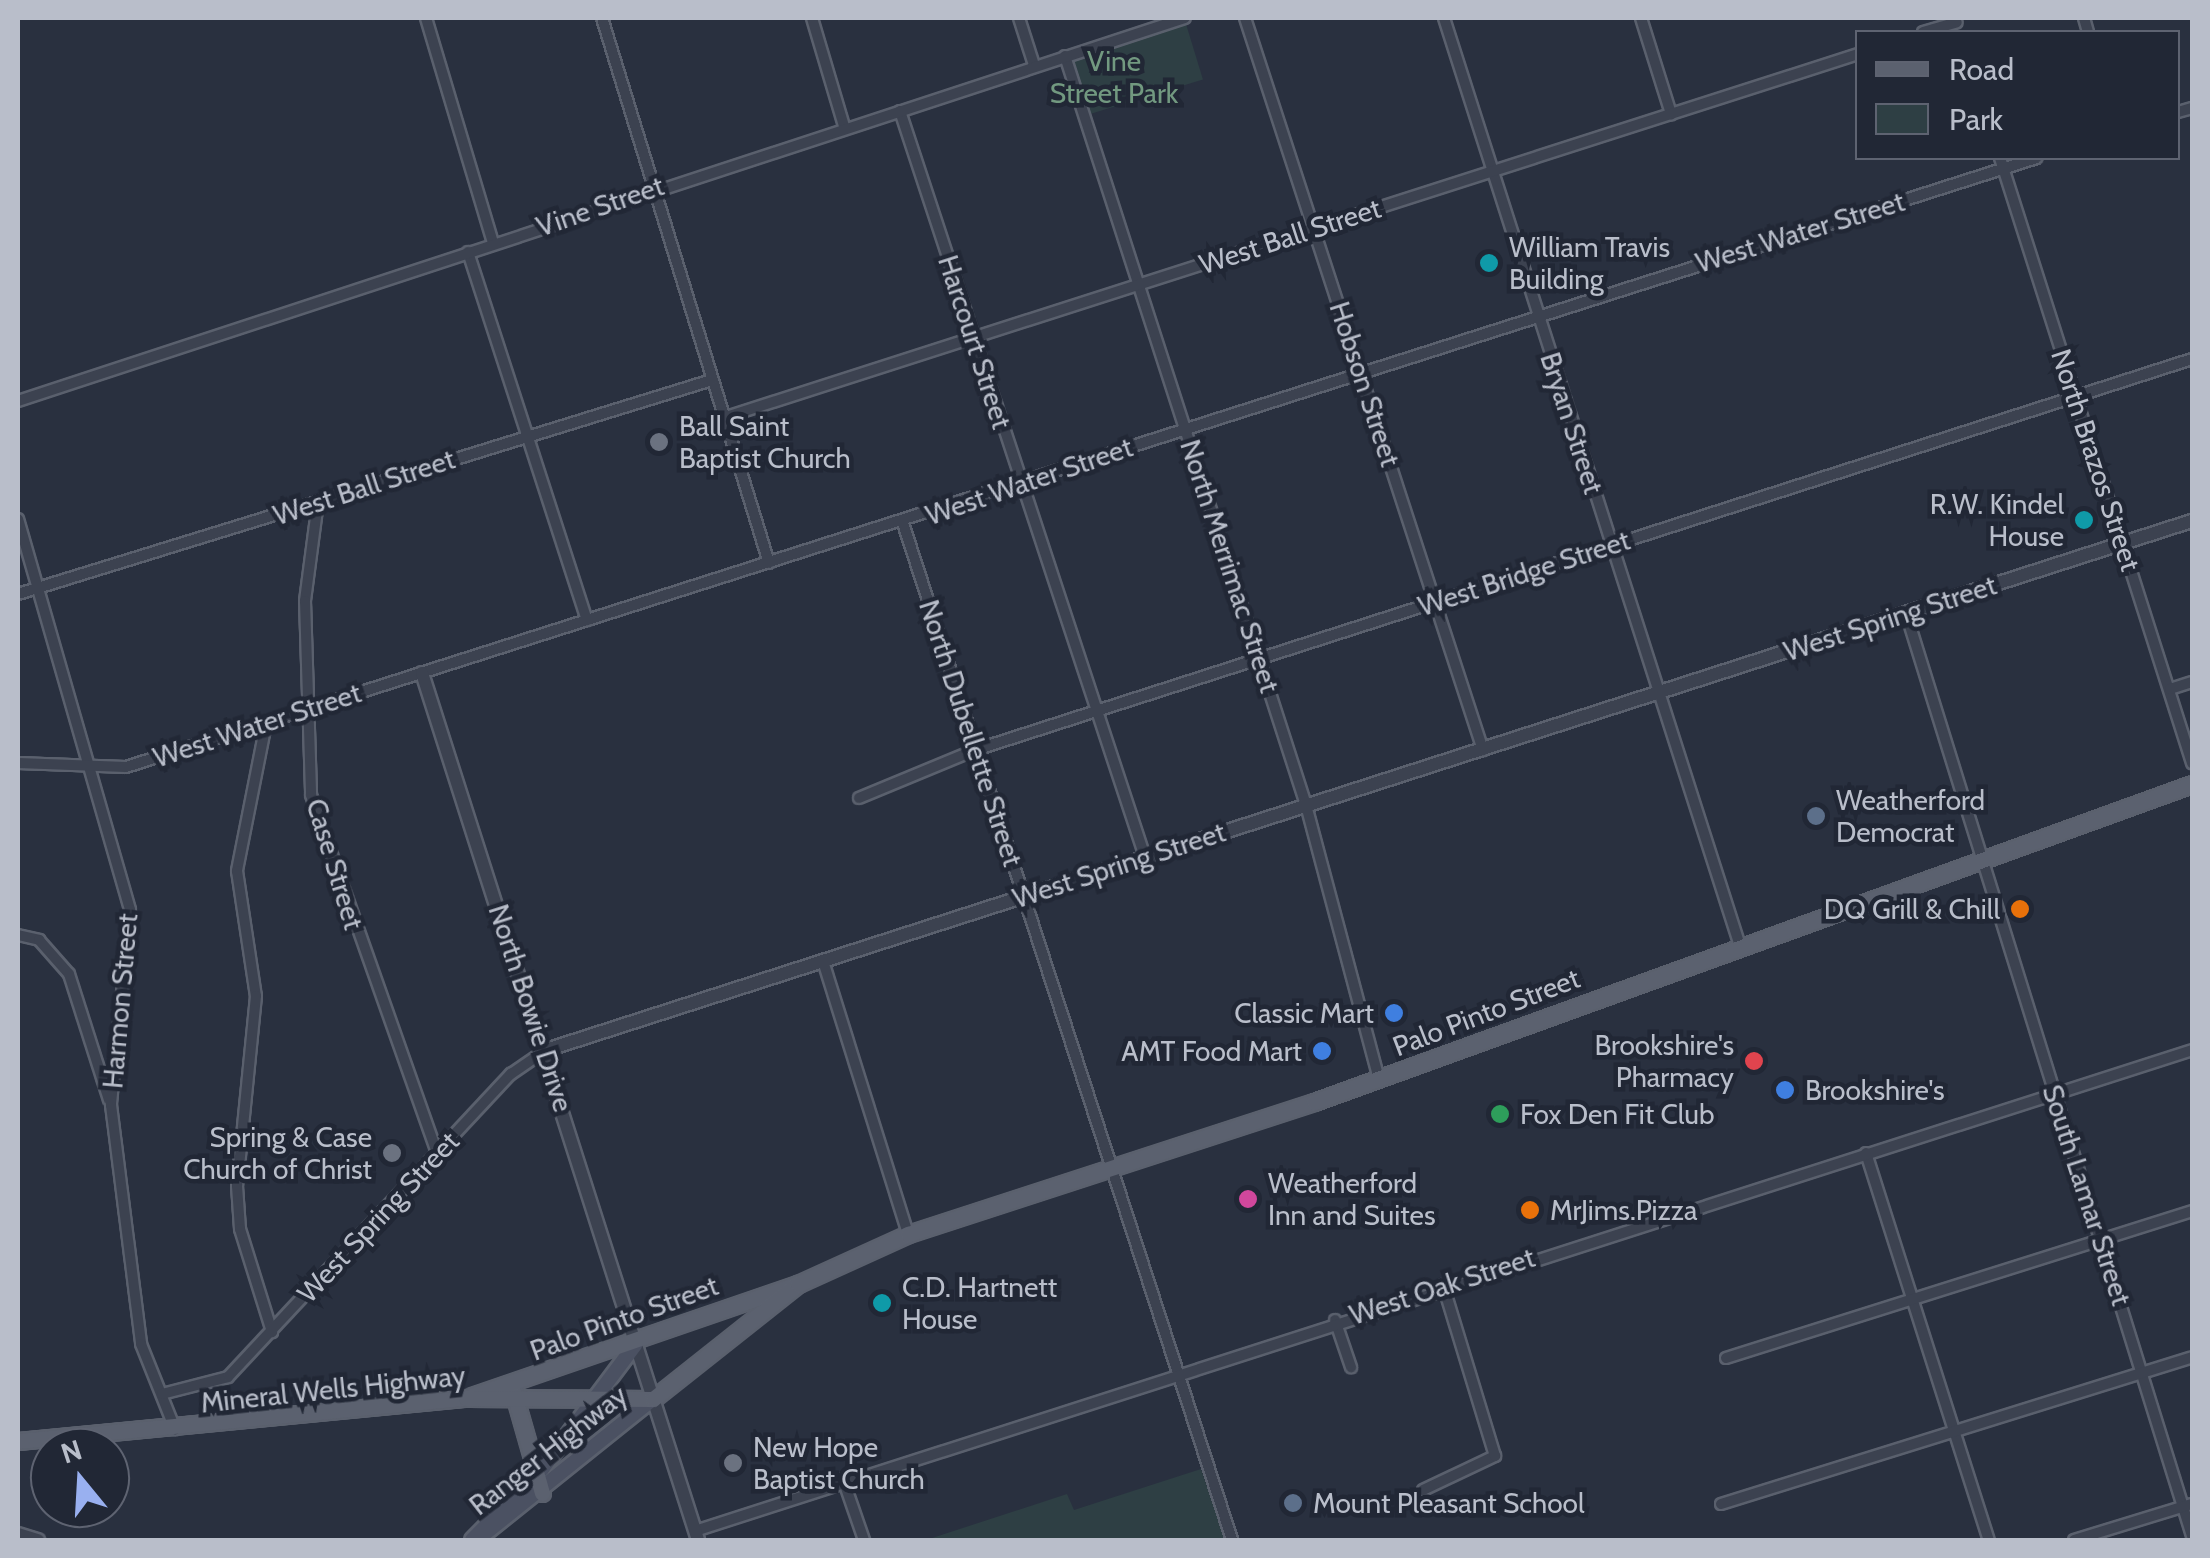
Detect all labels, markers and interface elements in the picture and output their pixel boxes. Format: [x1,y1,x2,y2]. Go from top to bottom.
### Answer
legend [1855,30,2180,160]
park label: Vine Street Park [1050,44,1178,110]
text: Road [1949,51,2014,88]
text: Park [1949,101,2003,138]
street label: Vine Street [532,169,668,243]
street label: West Water Street [1692,184,1908,280]
street label: West Ball Street [1195,191,1385,281]
place label: William Travis Building [1509,230,1670,296]
street label: Harcourt Street [931,251,1019,433]
marker: William Travis Building [1478,252,1500,274]
street label: Hobson Street [1323,297,1407,471]
street label: North Brazos Street [2044,345,2148,575]
street label: Bryan Street [1533,348,1611,498]
place label: Ball Saint Baptist Church [679,409,851,475]
street label: West Water Street [921,430,1137,532]
marker: Ball Saint Baptist Church [648,431,670,453]
street label: North Merrimac Street [1173,435,1287,697]
street label: West Ball Street [269,442,459,532]
place label: R.W. Kindel House [1930,487,2064,553]
marker: R.W. Kindel House [2073,509,2095,531]
street label: West Bridge Street [1414,523,1634,623]
street label: West Spring Street [1779,568,2001,668]
street label: North Dubellette Street [912,596,1030,870]
street label: West Water Street [149,676,365,774]
place label: Weatherford Democrat [1836,783,1985,849]
street label: Case Street [299,795,371,933]
marker: Weatherford Democrat [1805,805,1827,827]
street label: West Spring Street [1008,815,1230,915]
place label: DQ Grill & Chill [1824,892,2000,926]
marker: DQ Grill & Chill [2009,898,2031,920]
street label: North Bowie Drive [482,900,580,1116]
street label: Harmon Street [96,912,144,1090]
street label: Palo Pinto Street [1388,961,1584,1063]
place label: Classic Mart [1234,996,1374,1030]
marker: Classic Mart [1383,1002,1405,1024]
place label: Brookshire's Pharmacy [1594,1028,1734,1094]
place label: AMT Food Mart [1121,1034,1302,1068]
marker: AMT Food Mart [1311,1040,1333,1062]
marker: Brookshire's Pharmacy [1743,1050,1765,1072]
place label: Brookshire's [1805,1073,1945,1107]
marker: Brookshire's [1774,1079,1796,1101]
street label: South Lamar Street [2035,1080,2139,1310]
place label: Fox Den Fit Club [1520,1097,1715,1131]
marker: Fox Den Fit Club [1489,1103,1511,1125]
place label: Spring & Case Church of Christ [183,1120,372,1186]
street label: West Spring Street [290,1125,466,1309]
marker: Spring & Case Church of Christ [381,1142,403,1164]
place label: Weatherford Inn and Suites [1268,1166,1435,1232]
marker: Weatherford Inn and Suites [1237,1188,1259,1210]
place label: MrJims.Pizza [1550,1193,1697,1227]
marker: MrJims.Pizza [1519,1199,1541,1221]
street label: West Oak Street [1345,1240,1539,1332]
street label: Palo Pinto Street [525,1268,723,1368]
place label: C.D. Hartnett House [902,1270,1057,1336]
marker: C.D. Hartnett House [871,1292,893,1314]
street label: Mineral Wells Highway [199,1358,467,1420]
street label: Ranger Highway [462,1378,634,1522]
north arrow [30,1428,130,1528]
place label: New Hope Baptist Church [753,1430,925,1496]
text: N [57,1432,86,1471]
marker: New Hope Baptist Church [722,1452,744,1474]
place label: Mount Pleasant School [1313,1486,1585,1520]
marker: Mount Pleasant School [1282,1492,1304,1514]

